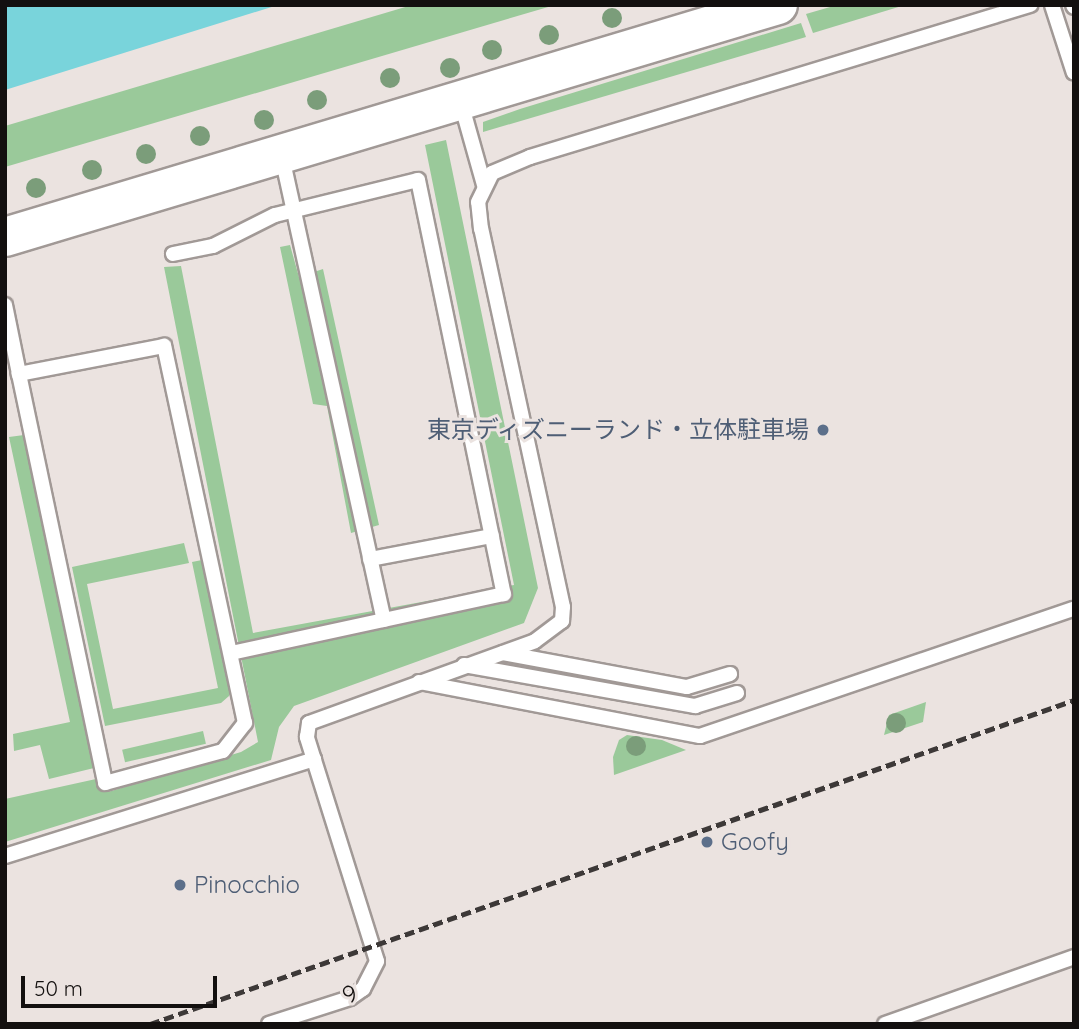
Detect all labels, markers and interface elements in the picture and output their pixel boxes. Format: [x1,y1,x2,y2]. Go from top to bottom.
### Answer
place label: 東京ディズニーランド・立体駐車場 [425,416,809,444]
marker: 東京ディズニーランド・立体駐車場 [815,422,831,438]
place label: Goofy [721,828,789,856]
marker: Goofy [699,834,715,850]
place label: Pinocchio [194,871,300,899]
marker: Pinocchio [172,877,188,893]
scale bar [24,962,220,1006]
text: 50 m [34,975,83,1001]
street label: 9 [337,978,363,1010]

